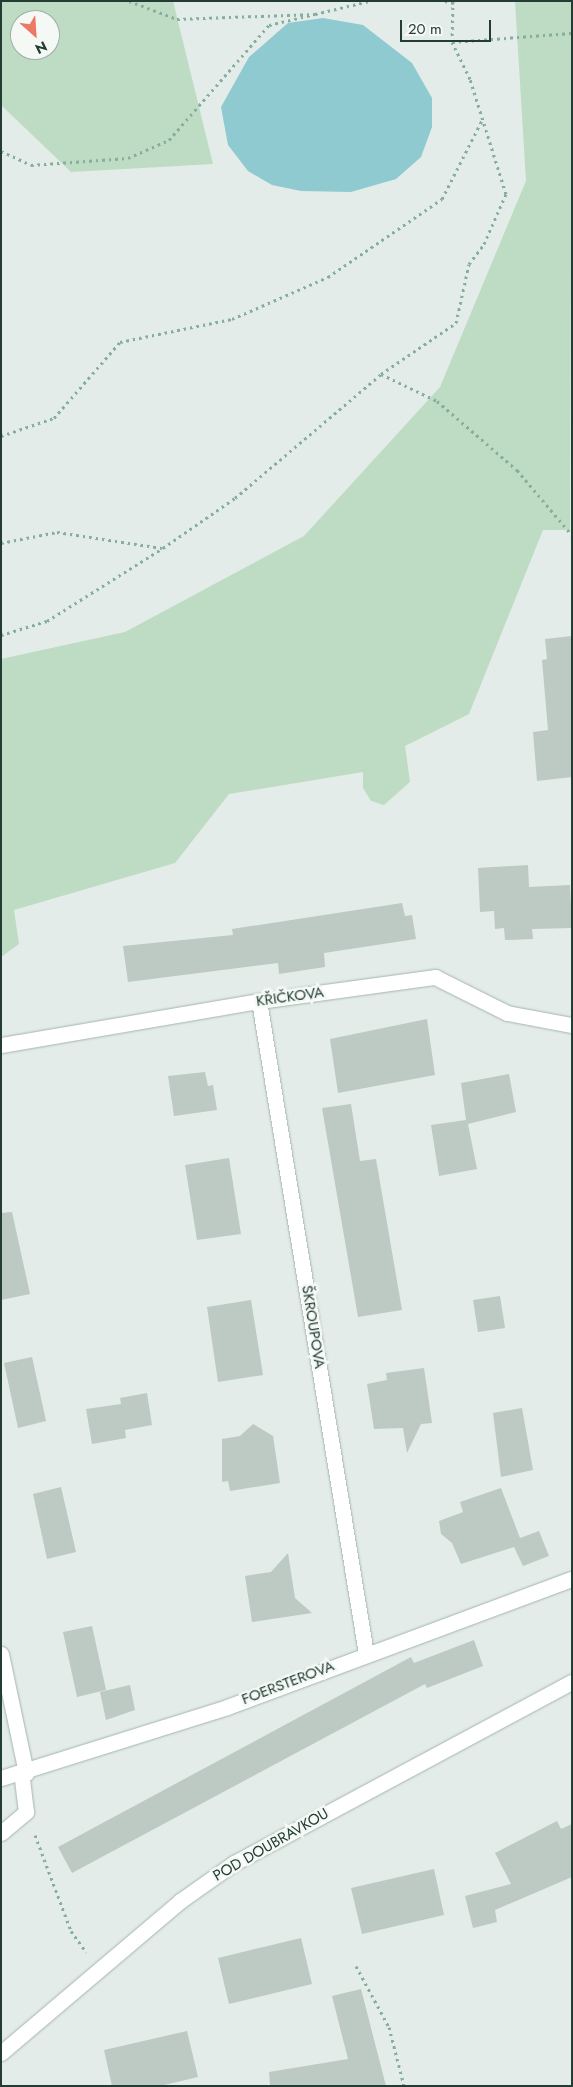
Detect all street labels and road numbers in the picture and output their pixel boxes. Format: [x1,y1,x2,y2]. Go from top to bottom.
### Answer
street label: KŘIČKOVA [255,983,325,1011]
street label: ŠKROUPOVA [298,1284,328,1370]
street label: FOERSTEROVA [239,1657,337,1709]
street label: POD DOUBRAVKOU [210,1805,332,1885]

